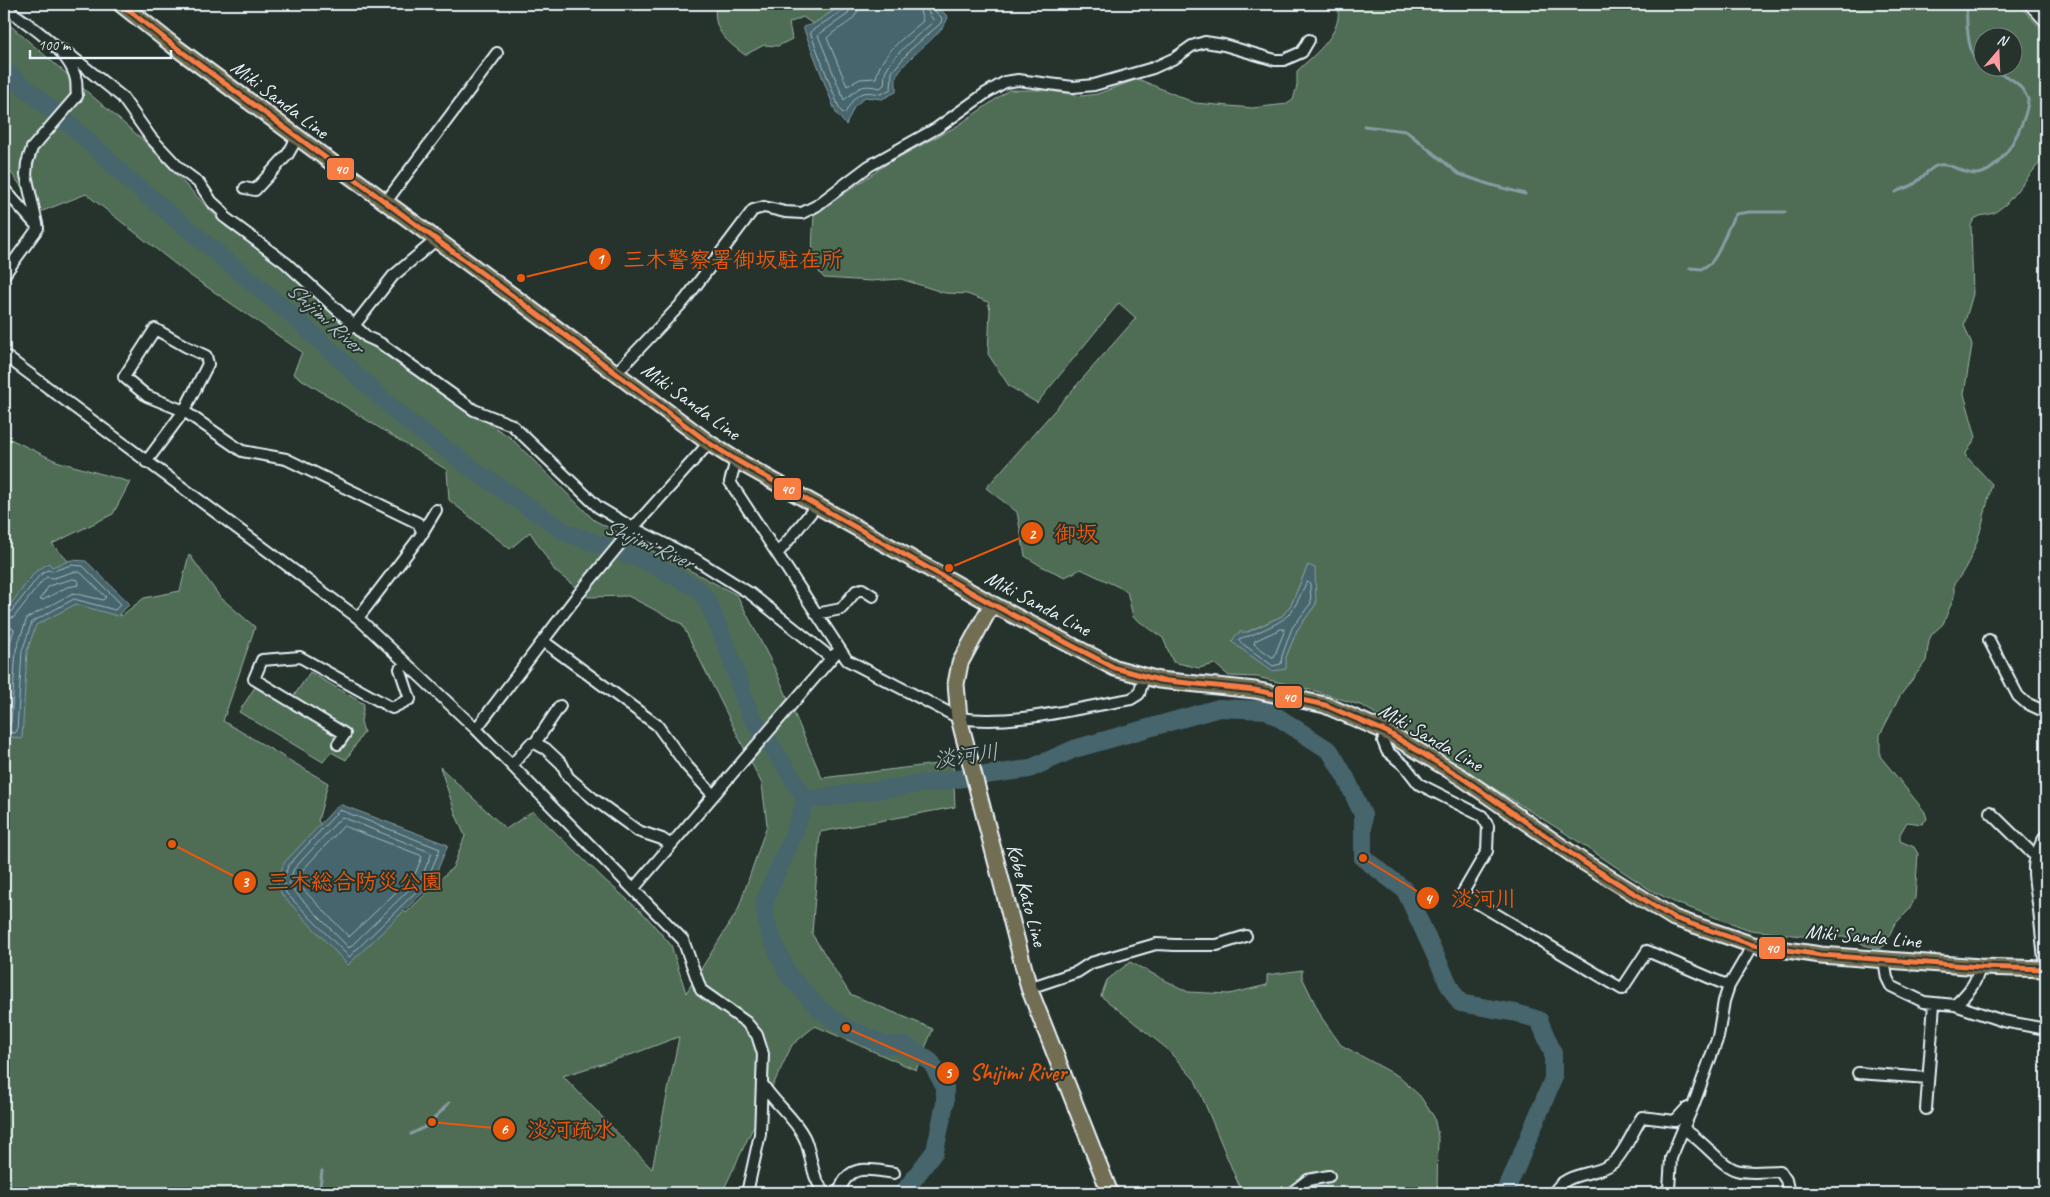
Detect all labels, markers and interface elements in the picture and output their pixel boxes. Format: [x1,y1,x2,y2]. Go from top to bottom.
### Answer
scale bar [30,28,171,60]
north arrow [1972,28,2022,78]
text: N [1995,31,2011,50]
text: 100 m [38,36,72,55]
street label: Miki Sanda Line [226,54,335,145]
line badge: 40 [326,157,355,181]
text: 40 [335,161,349,178]
callout: 三木警察署御坂駐在所 [588,241,853,278]
text: 三木警察署御坂駐在所 [623,246,843,274]
text: 1 [597,250,606,269]
water label: Shijimi River [281,276,372,362]
street label: Miki Sanda Line [636,356,746,446]
line badge: 40 [773,477,802,501]
text: 40 [781,481,795,498]
water label: Shijimi River [600,512,700,577]
callout: 御坂 [1019,515,1108,552]
text: 御坂 [1054,520,1098,548]
text: 2 [1029,525,1037,544]
street label: Miki Sanda Line [981,564,1096,642]
line badge: 40 [1274,685,1303,709]
text: 40 [1283,689,1297,706]
street label: Miki Sanda Line [1374,697,1489,778]
water label: 淡河川 [932,738,1001,774]
street label: Kobe Kato Line [1001,841,1053,950]
callout: 三木総合防災公園 [232,863,453,900]
text: 三木総合防災公園 [267,868,443,896]
text: 3 [242,873,250,892]
callout: 淡河川 [1416,880,1527,917]
text: 淡河川 [1451,885,1517,913]
text: 4 [1425,890,1434,909]
street label: Miki Sanda Line [1804,918,1923,954]
line badge: 40 [1758,936,1786,960]
text: 40 [1766,940,1780,957]
callout: Shijimi River [935,1054,1076,1091]
text: Shijimi River [970,1059,1068,1087]
text: 5 [945,1064,953,1083]
callout: 淡河疏水 [492,1111,625,1148]
text: 淡河疏水 [527,1116,615,1144]
text: 6 [500,1120,508,1139]

